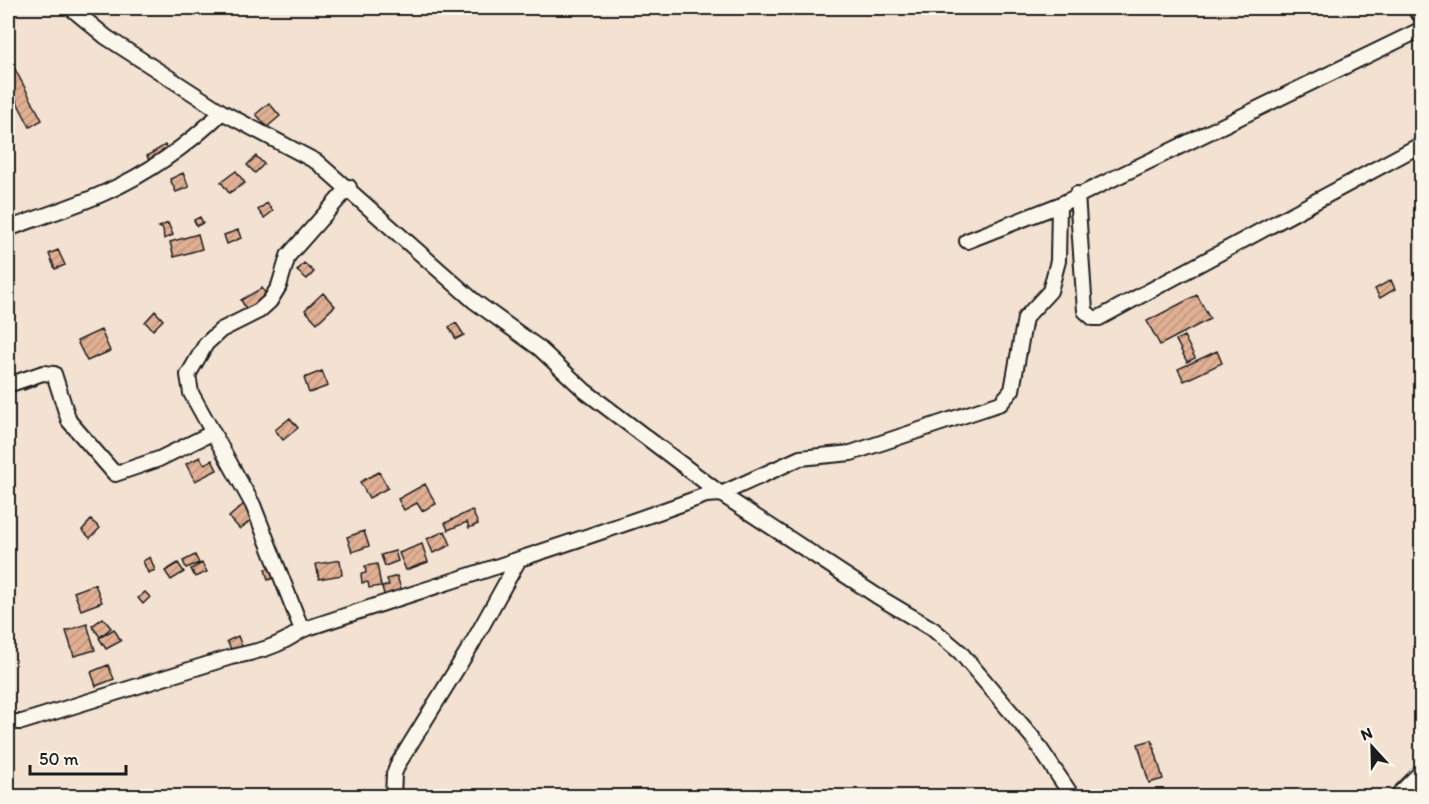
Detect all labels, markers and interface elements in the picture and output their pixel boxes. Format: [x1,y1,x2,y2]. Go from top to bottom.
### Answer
north arrow [1342,717,1402,777]
text: N [1358,723,1375,744]
scale bar [30,738,126,776]
text: 50 m [39,748,79,770]

